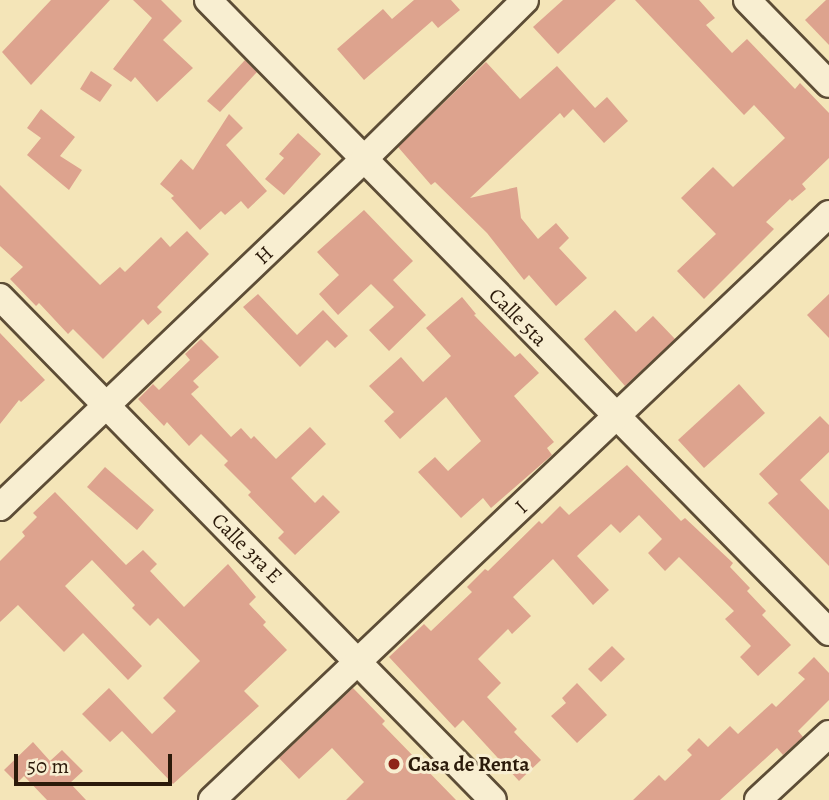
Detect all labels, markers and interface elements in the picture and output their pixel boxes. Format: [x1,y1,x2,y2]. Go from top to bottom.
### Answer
street label: H [250,240,278,270]
street label: Calle 5ta [483,282,553,352]
street label: I [510,495,532,519]
street label: Calle 3ra E [206,507,288,589]
scale bar [18,740,175,784]
place label: Casa de Renta [408,751,530,777]
text: 50 m [27,752,69,780]
marker: Casa de Renta [386,756,402,772]

